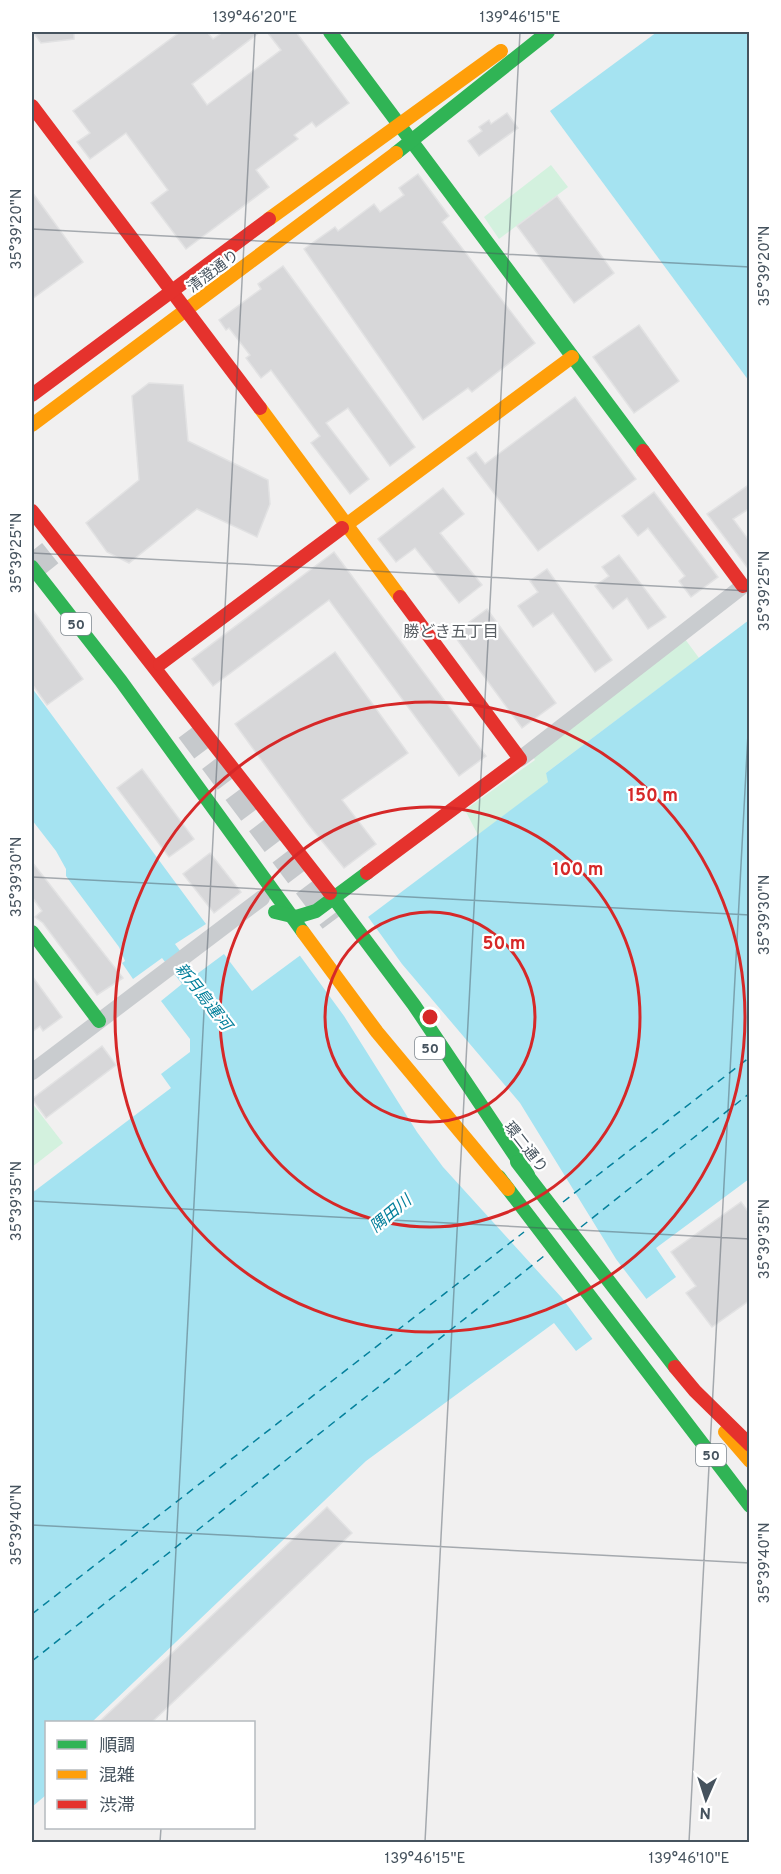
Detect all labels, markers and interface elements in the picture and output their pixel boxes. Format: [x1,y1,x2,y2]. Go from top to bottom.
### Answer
text: 139°46'20"E [213,9,297,28]
text: 139°46'15"E [480,9,560,28]
text: 35°39'20"N [8,189,27,269]
text: 35°39'20"N [756,226,775,306]
street label: 清澄通り [184,247,244,298]
text: 35°39'25"N [8,513,27,593]
text: 35°39'25"N [756,551,775,631]
road number: 50 [61,613,91,635]
district label: 勝どき五丁目 [403,623,499,643]
text: 150 m [628,785,678,808]
text: 35°39'30"N [8,837,27,917]
text: 100 m [552,859,604,882]
text: 35°39'30"N [756,875,775,955]
text: 50 m [482,933,526,956]
water label: 新月島運河 [170,960,237,1037]
centre of rings [420,1007,440,1027]
road number: 50 [415,1037,445,1059]
street label: 環二通り [499,1118,551,1177]
text: 35°39'35"N [8,1161,27,1241]
water label: 隅田川 [366,1190,418,1238]
text: 35°39'35"N [756,1199,775,1279]
road number: 50 [696,1444,726,1466]
text: 35°39'40"N [8,1485,27,1565]
text: 35°39'40"N [756,1523,775,1603]
legend [45,1721,255,1829]
text: 順調 [99,1735,135,1758]
text: 混雑 [99,1765,135,1788]
north arrow [676,1769,736,1829]
text: 渋滞 [99,1795,135,1818]
text: N [699,1802,712,1822]
text: 139°46'15"E [385,1850,465,1869]
text: 139°46'10"E [648,1850,730,1869]

